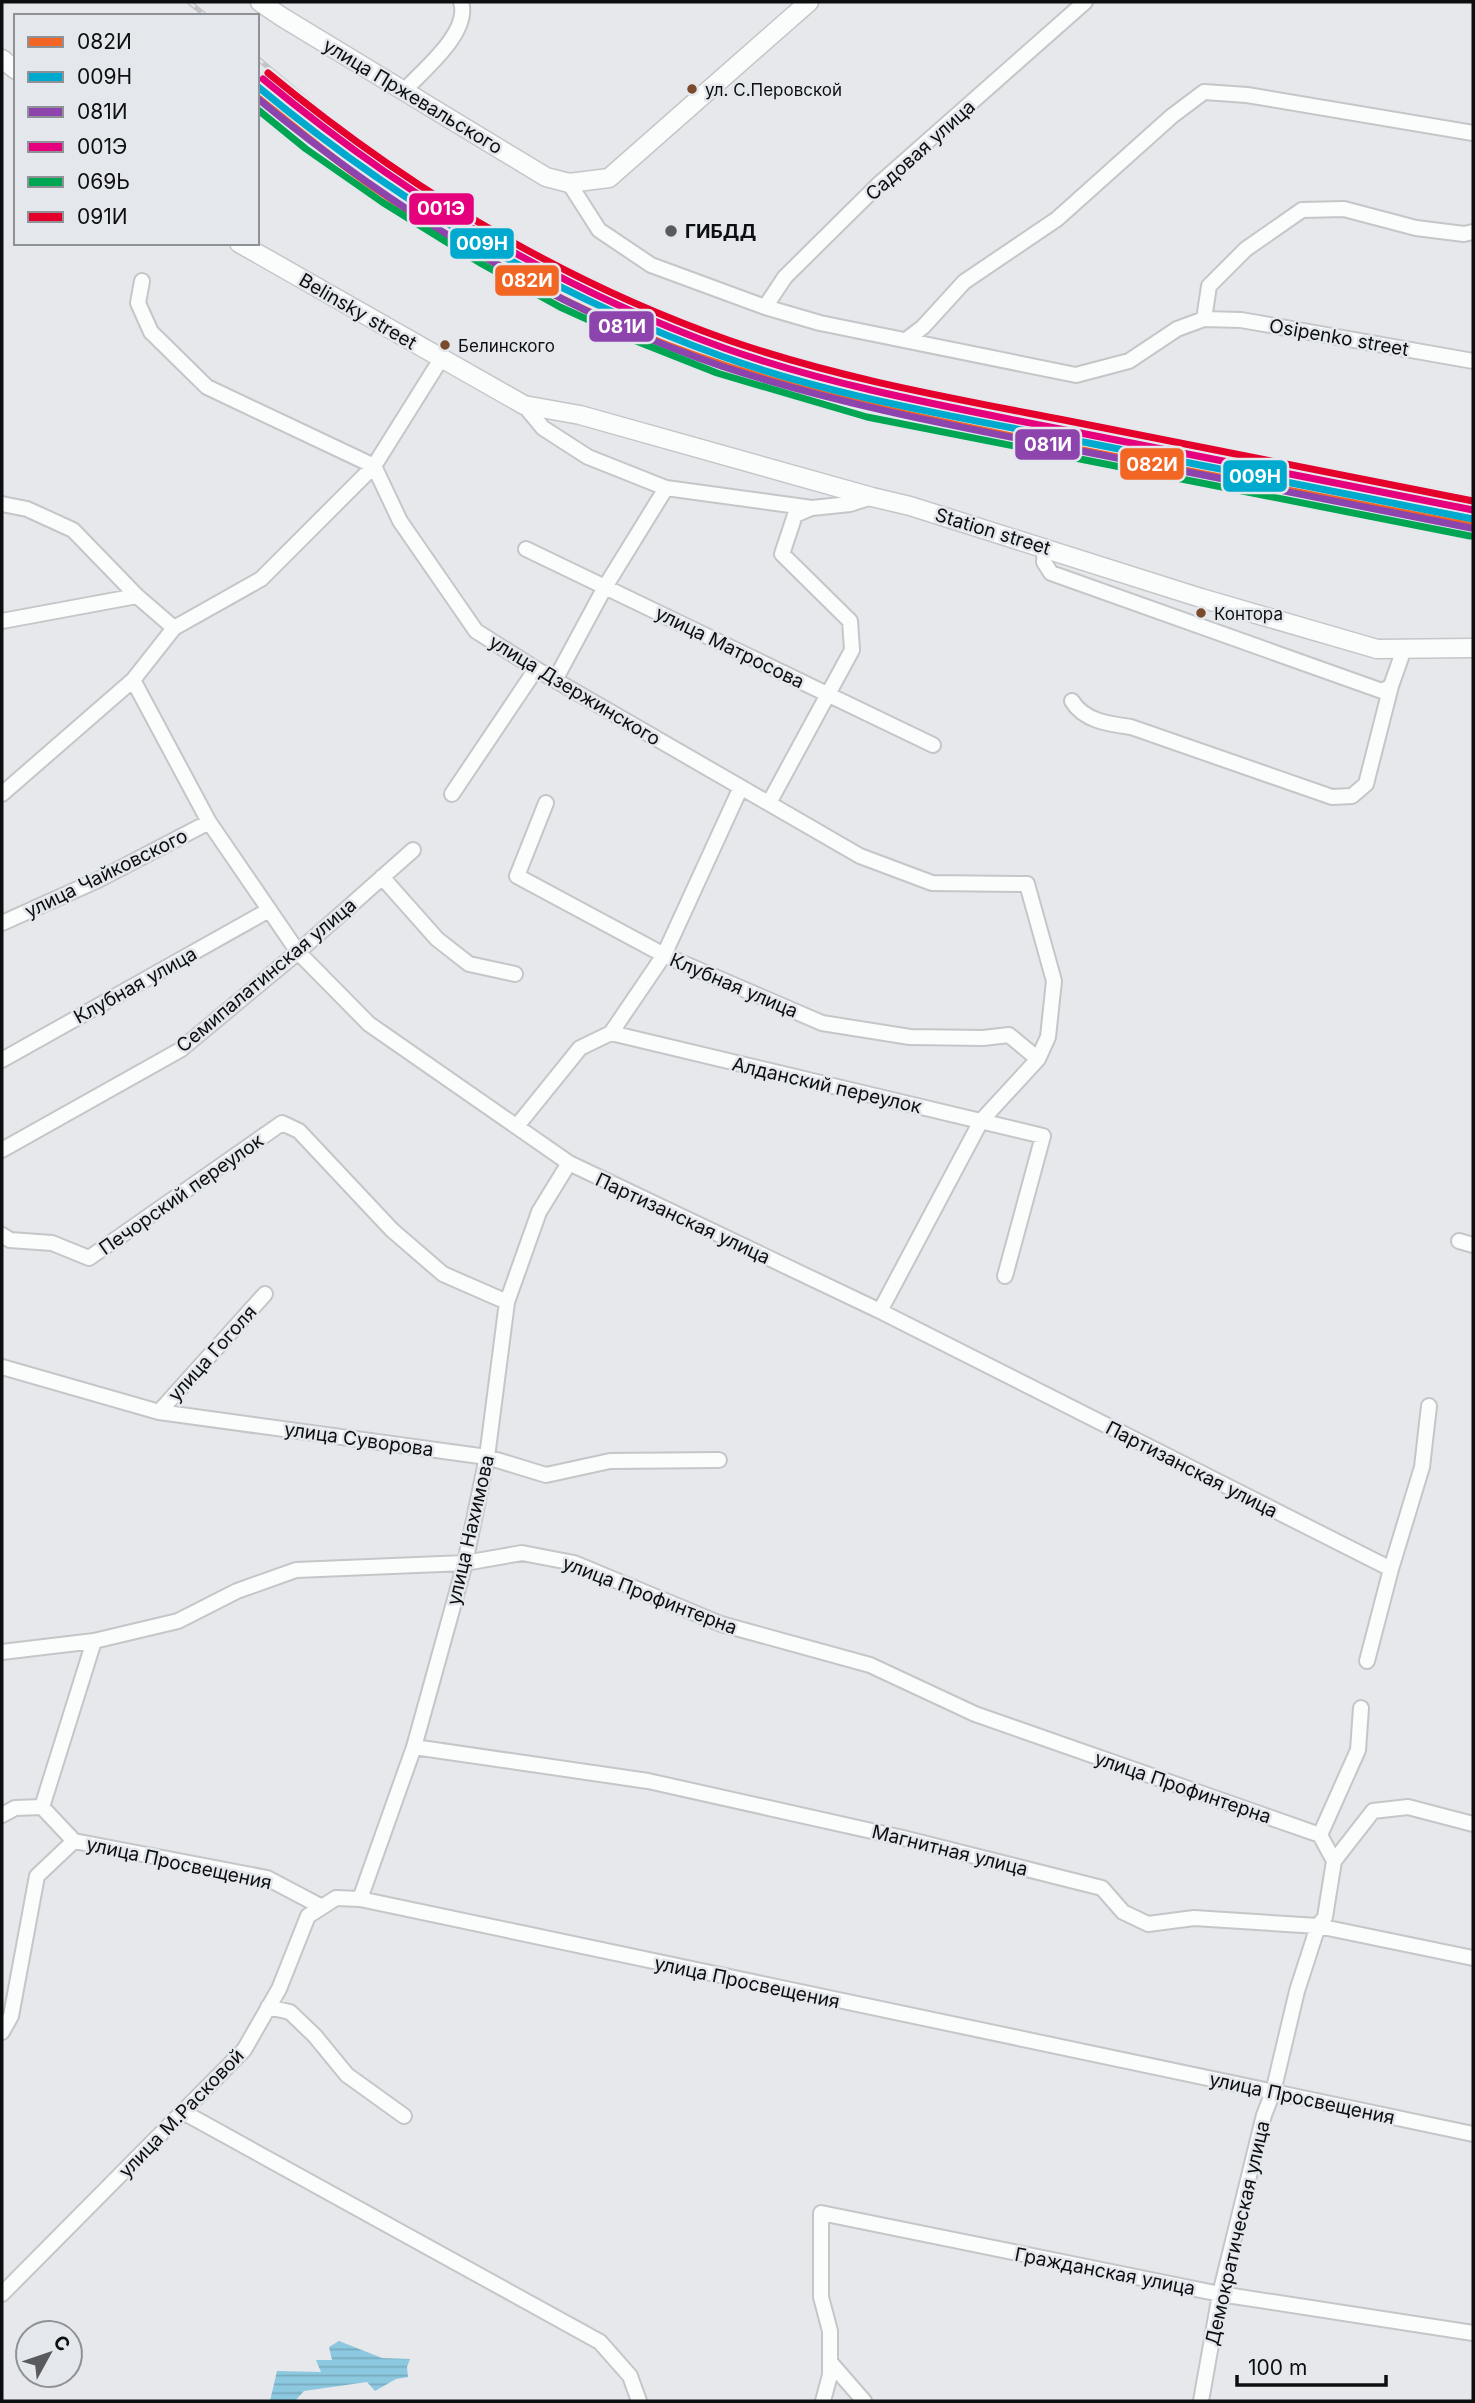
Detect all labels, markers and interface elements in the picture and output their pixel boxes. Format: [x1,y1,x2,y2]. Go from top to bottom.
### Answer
legend [14,14,259,245]
text: 082И [77,29,132,54]
street label: улица Пржевальского [319,34,507,159]
text: 009Н [77,64,132,89]
place label: ул. С.Перовской [705,80,842,100]
marker: ул. С.Перовской [685,82,699,96]
street label: Садовая улица [861,95,980,205]
text: 081И [77,99,128,124]
text: 001Э [77,134,127,159]
text: 069Ь [77,169,130,194]
line badge: 001Э [408,192,475,226]
text: 001Э [417,197,465,220]
text: 091И [77,204,128,229]
place label: ГИБДД [685,220,756,243]
marker: ГИБДД [663,223,679,239]
line badge: 009Н [449,227,515,260]
text: 009Н [456,232,508,255]
line badge: 082И [494,264,560,297]
street label: Belinsky street [295,269,421,354]
text: 082И [501,269,553,292]
line badge: 081И [588,310,655,343]
street label: Osipenko street [1267,314,1410,361]
text: 081И [598,315,646,338]
place label: Белинского [458,336,555,356]
marker: Белинского [438,338,452,352]
line badge: 081И [1014,428,1081,461]
text: 081И [1024,433,1072,456]
line badge: 082И [1119,447,1185,481]
text: 082И [1126,453,1178,476]
line badge: 009Н [1222,459,1288,493]
text: 009Н [1229,465,1281,488]
street label: Station street [932,503,1053,560]
street label: улица Матросова [651,601,808,694]
place label: Контора [1214,604,1283,624]
marker: Контора [1194,606,1208,620]
street label: улица Дзержинского [485,630,665,751]
street label: улица Чайковского [21,824,191,923]
street label: Семипалатинская улица [172,893,361,1057]
street label: Клубная улица [70,942,201,1029]
street label: Клубная улица [666,948,801,1023]
street label: Алданский переулок [730,1052,925,1119]
street label: Печорский переулок [95,1129,268,1260]
street label: Партизанская улица [592,1168,774,1269]
street label: улица Гоголя [163,1301,261,1406]
street label: Партизанская улица [1102,1416,1282,1523]
street label: улица Суворова [283,1418,435,1461]
street label: улица Нахимова [442,1453,499,1607]
street label: улица Профинтерна [559,1552,740,1639]
street label: улица Профинтерна [1092,1746,1274,1828]
street label: Магнитная улица [870,1820,1030,1881]
street label: улица Просвещения [84,1833,274,1894]
street label: улица Просвещения [652,1952,842,2013]
street label: улица М.Расковой [114,2044,249,2183]
street label: улица Просвещения [1207,2068,1397,2129]
street label: Демократическая улица [1200,2119,1275,2348]
street label: Гражданская улица [1013,2243,1197,2300]
north arrow [14,2319,84,2389]
text: С [48,2331,75,2356]
scale bar [1237,2344,1386,2388]
text: 100 m [1248,2355,1307,2380]

